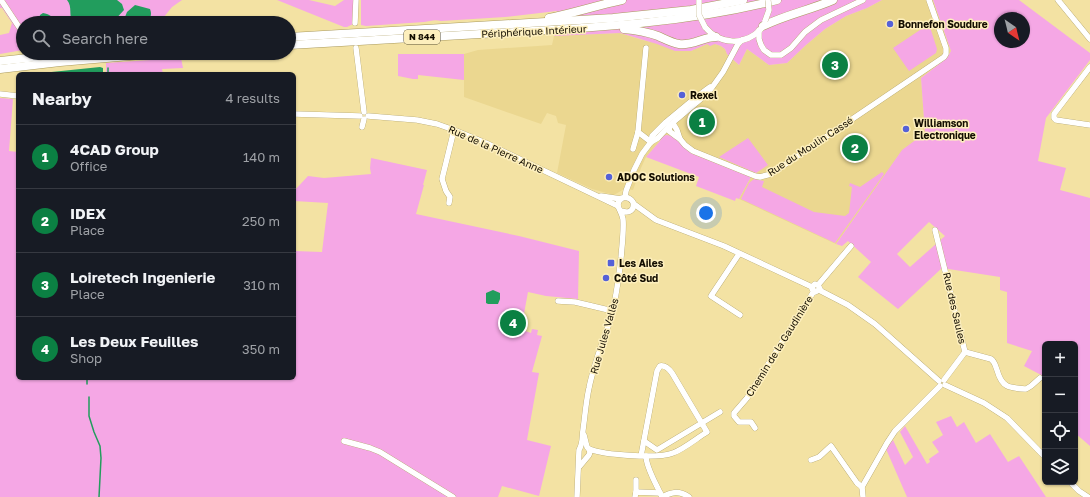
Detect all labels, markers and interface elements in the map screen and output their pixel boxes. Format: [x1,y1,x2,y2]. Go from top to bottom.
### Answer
north arrow [994,12,1030,48]
search box [16,16,296,60]
place label: Bonnefon Soudure [898,18,988,30]
marker: Bonnefon Soudure [885,19,895,29]
street label: Périphérique Intérieur [481,22,587,40]
icon: search [30,27,52,49]
text: Search here [62,29,148,47]
road number: N 844 [404,30,440,44]
pin: 3 [822,50,848,80]
text: Nearby [32,88,92,109]
place label: Rexel [690,89,718,101]
text: 4 results [226,90,280,106]
marker: Rexel [677,90,687,100]
pin: 1 [689,107,715,137]
street label: Rue du Moulin Cassé [765,114,855,178]
place label: Williamson Electronique [914,117,976,141]
street label: Rue de la Pierre Anne [447,123,545,175]
marker: Williamson Electronique [901,124,911,134]
pin: 2 [842,133,868,163]
text: 4CAD Group [70,140,159,158]
text: 1 [42,149,48,165]
text: 140 m [243,149,280,165]
text: Office [70,158,107,174]
place label: ADOC Solutions [617,171,695,183]
marker: ADOC Solutions [604,172,614,182]
your location [696,203,716,223]
text: IDEX [70,204,106,222]
text: 2 [41,213,49,229]
text: 250 m [242,213,280,229]
text: Place [70,222,105,238]
place label: Les Ailes [619,257,664,269]
marker: Les Ailes [606,258,616,268]
text: Loiretech Ingenierie [70,268,215,286]
street label: Rue des Saules [941,271,969,345]
place label: Côté Sud [614,272,658,284]
marker: Côté Sud [601,273,611,283]
text: 3 [41,277,49,293]
text: 310 m [243,277,280,293]
text: Place [70,286,105,302]
street label: Chemin de la Gaudinière [743,293,815,399]
street label: Rue Jules Vallès [587,297,621,375]
pin: 4 [500,308,526,338]
text: Les Deux Feuilles [70,332,198,350]
text: 4 [41,341,49,357]
text: 350 m [242,341,280,357]
map controls [1042,341,1078,485]
button: + [1042,341,1078,377]
text: Shop [70,350,102,366]
button: − [1042,377,1078,413]
button: locate [1042,413,1078,449]
button: layers [1042,449,1078,485]

